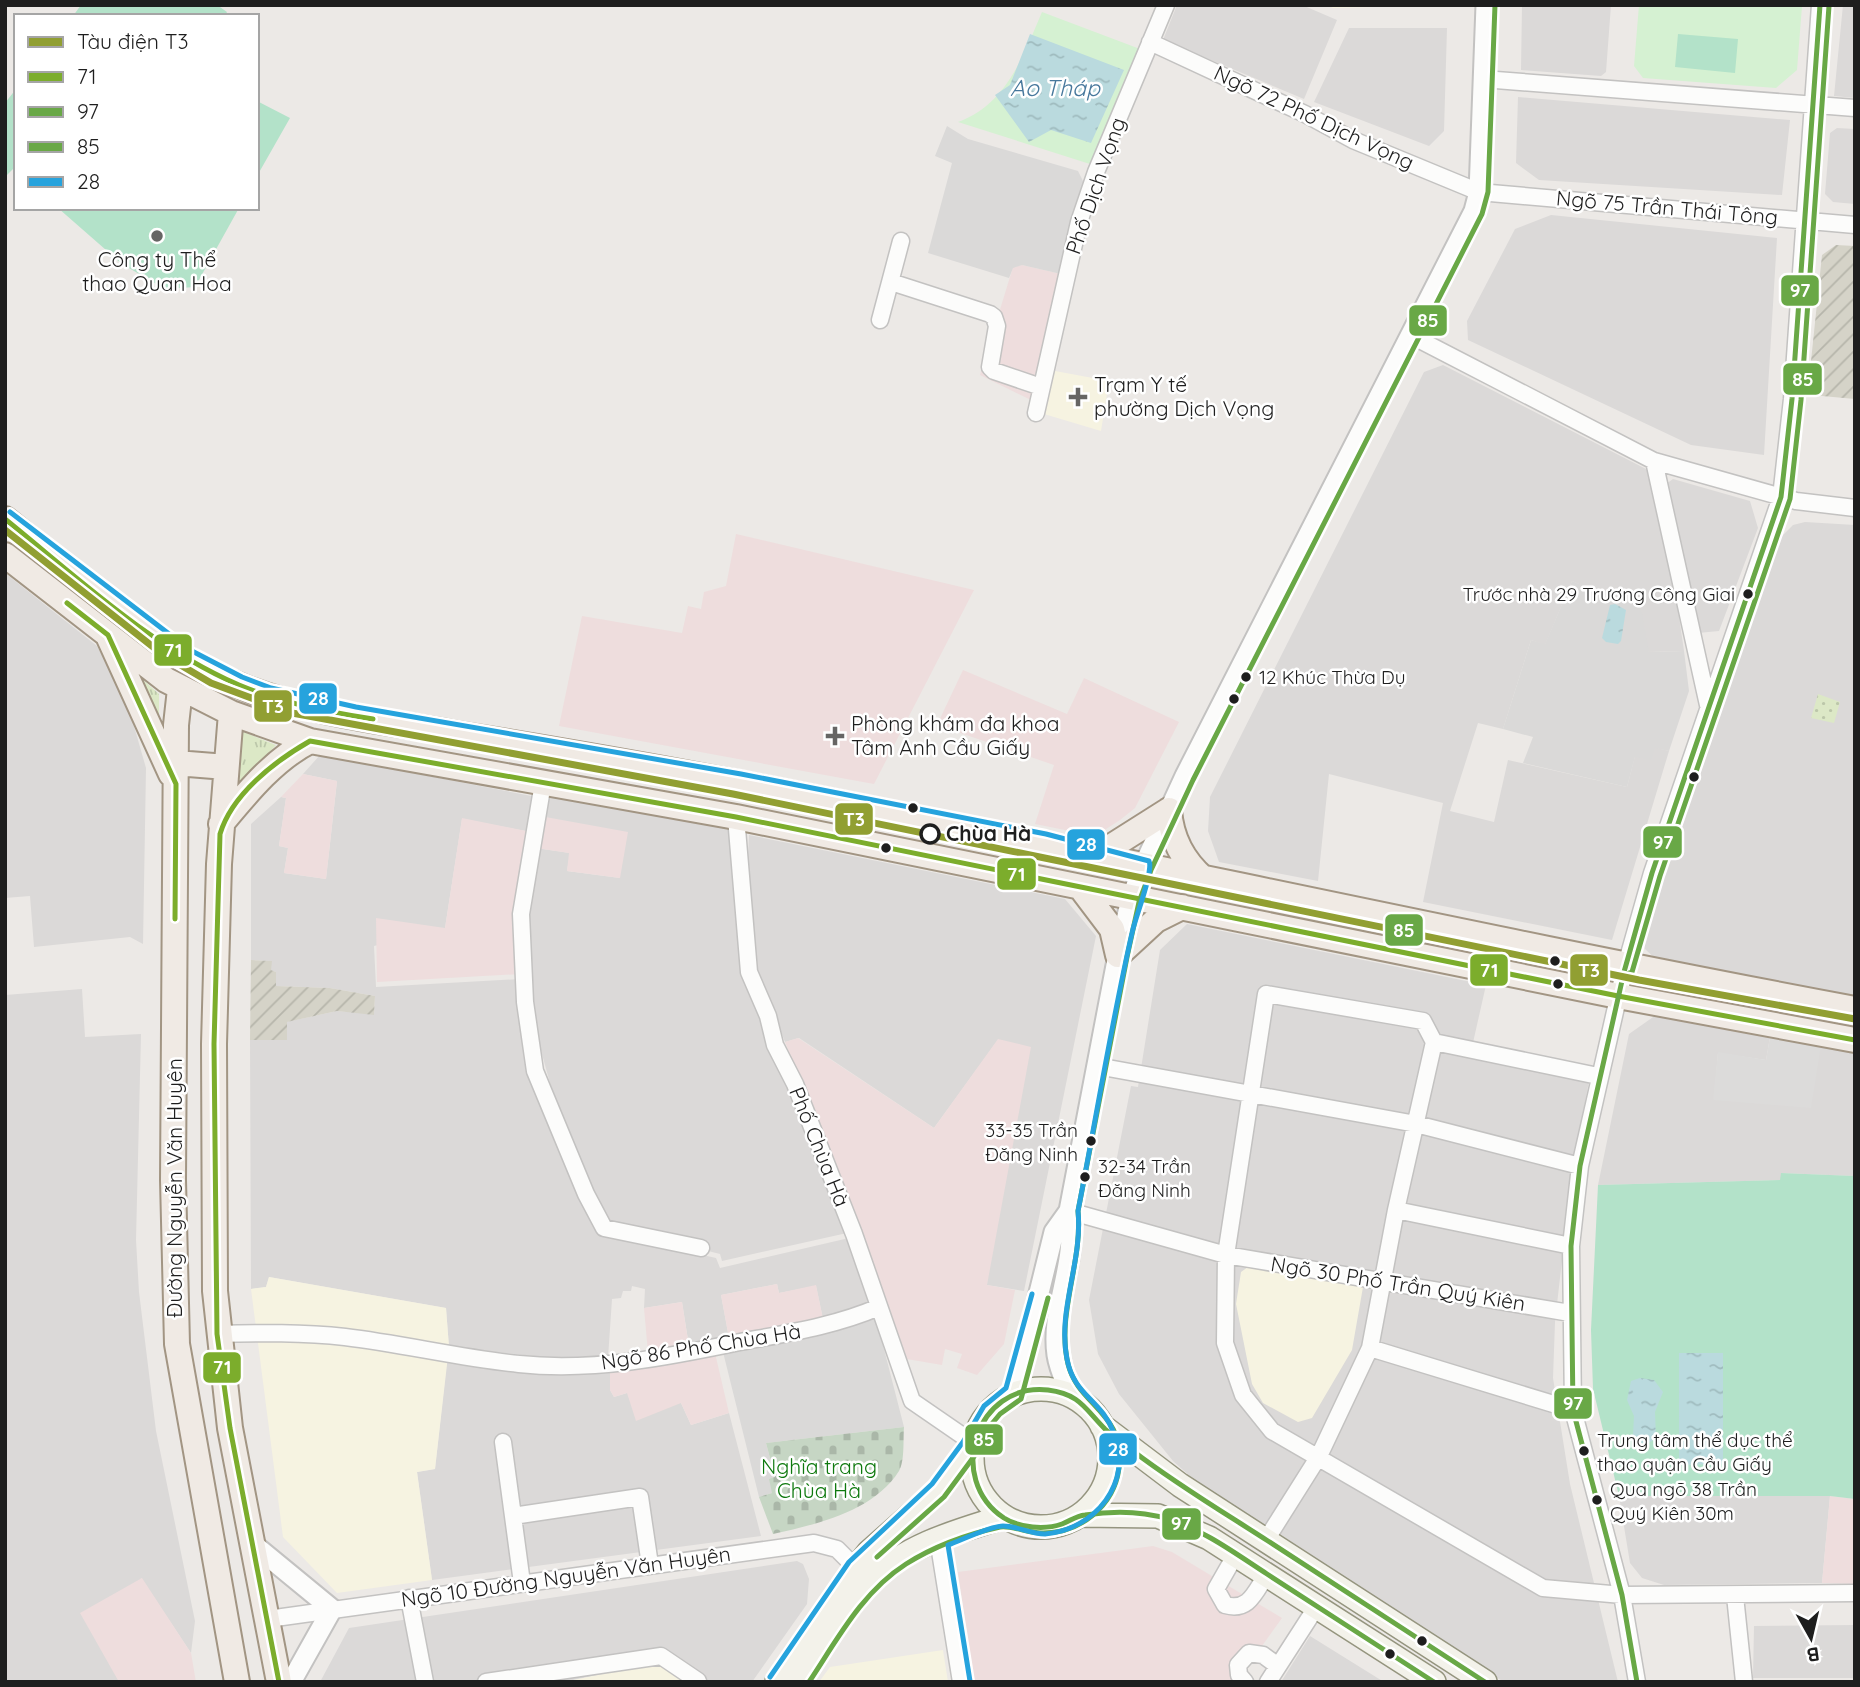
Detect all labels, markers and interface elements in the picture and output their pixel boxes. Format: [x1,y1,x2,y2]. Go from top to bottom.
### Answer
legend [14,14,259,210]
text: Tàu điện T3 [77,28,188,54]
street label: Ngõ 72 Phố Dịch Vọng [1210,59,1419,175]
text: 71 [77,63,97,89]
water label: Ao Tháp [1010,73,1101,102]
text: 97 [77,98,99,124]
street label: Phố Dịch Vọng [1060,114,1131,257]
text: 85 [77,133,100,159]
text: 28 [77,168,100,194]
street label: Ngõ 75 Trần Thái Tông [1555,184,1779,230]
marker: Công ty Thể thao Quan Hoa [149,228,165,244]
place label: Công ty Thể thao Quan Hoa [82,246,232,296]
line badge: 97 [1780,274,1820,307]
text: 97 [1790,278,1810,302]
line badge: 85 [1408,304,1448,337]
text: 85 [1417,308,1439,332]
line badge: 85 [1782,362,1823,396]
text: 85 [1792,367,1814,391]
place label: Trạm Y tế phường Dịch Vọng [1094,371,1274,421]
marker: Trạm Y tế phường Dịch Vọng [1068,387,1088,407]
place label: Trước nhà 29 Trương Công Giai [1463,582,1735,606]
marker: Trước nhà 29 Trương Công Giai [1741,587,1755,601]
line badge: 71 [153,633,193,667]
text: 71 [164,638,182,662]
place label: 12 Khúc Thừa Dụ [1259,665,1405,689]
marker: 12 Khúc Thừa Dụ [1239,670,1253,684]
line badge: 28 [298,682,338,715]
text: 28 [307,686,329,710]
line badge: T3 [253,689,293,723]
unlabelled marker [1227,692,1241,706]
text: T3 [262,694,284,718]
place label: Phòng khám đa khoa Tâm Anh Cầu Giấy [851,710,1059,760]
marker: Phòng khám đa khoa Tâm Anh Cầu Giấy [825,726,845,746]
unlabelled marker [1687,770,1701,784]
unlabelled marker [906,801,920,815]
line badge: T3 [834,802,874,836]
text: T3 [843,807,865,831]
place label: Chùa Hà [946,820,1031,846]
marker: Chùa Hà [920,824,940,844]
line badge: 97 [1642,825,1683,859]
line badge: 28 [1066,828,1106,861]
text: 97 [1653,830,1673,854]
text: 28 [1075,832,1097,856]
unlabelled marker [879,841,893,855]
line badge: 71 [996,857,1037,891]
text: 71 [1007,862,1025,886]
line badge: 85 [1384,913,1424,947]
text: 85 [1393,918,1415,942]
line badge: 71 [1469,953,1509,987]
line badge: T3 [1569,953,1609,987]
unlabelled marker [1548,954,1562,968]
text: 71 [1480,958,1498,982]
text: T3 [1578,958,1600,982]
unlabelled marker [1551,977,1565,991]
street label: Đường Nguyễn Văn Huyên [161,1058,187,1318]
street label: Phố Chùa Hà [784,1083,856,1210]
place label: 33-35 Trần Đăng Ninh [985,1118,1078,1166]
marker: 33-35 Trần Đăng Ninh [1084,1134,1098,1148]
place label: 32-34 Trần Đăng Ninh [1098,1154,1191,1202]
marker: 32-34 Trần Đăng Ninh [1078,1170,1092,1184]
street label: Ngõ 30 Phố Trần Quý Kiên [1269,1250,1527,1316]
street label: Ngõ 86 Phố Chùa Hà [599,1317,803,1375]
line badge: 71 [202,1351,242,1384]
text: 71 [213,1355,231,1379]
line badge: 97 [1553,1387,1593,1420]
text: 97 [1563,1391,1583,1415]
line badge: 85 [964,1423,1004,1456]
text: 85 [973,1427,995,1451]
place label: Trung tâm thể dục thể thao quận Cầu Giấy [1597,1428,1793,1476]
line badge: 28 [1098,1432,1138,1466]
text: 28 [1107,1437,1129,1461]
marker: Trung tâm thể dục thể thao quận Cầu Giấy [1577,1444,1591,1458]
park label: Nghĩa trang Chùa Hà [761,1453,877,1503]
place label: Qua ngõ 38 Trần Quý Kiên 30m [1610,1477,1757,1525]
marker: Qua ngõ 38 Trần Quý Kiên 30m [1590,1493,1604,1507]
line badge: 97 [1161,1507,1202,1541]
text: 97 [1171,1511,1191,1535]
street label: Ngõ 10 Đường Nguyễn Văn Huyên [399,1540,732,1612]
north arrow [1776,1603,1846,1673]
unlabelled marker [1415,1634,1429,1648]
text: B [1806,1642,1821,1668]
unlabelled marker [1383,1647,1397,1661]

